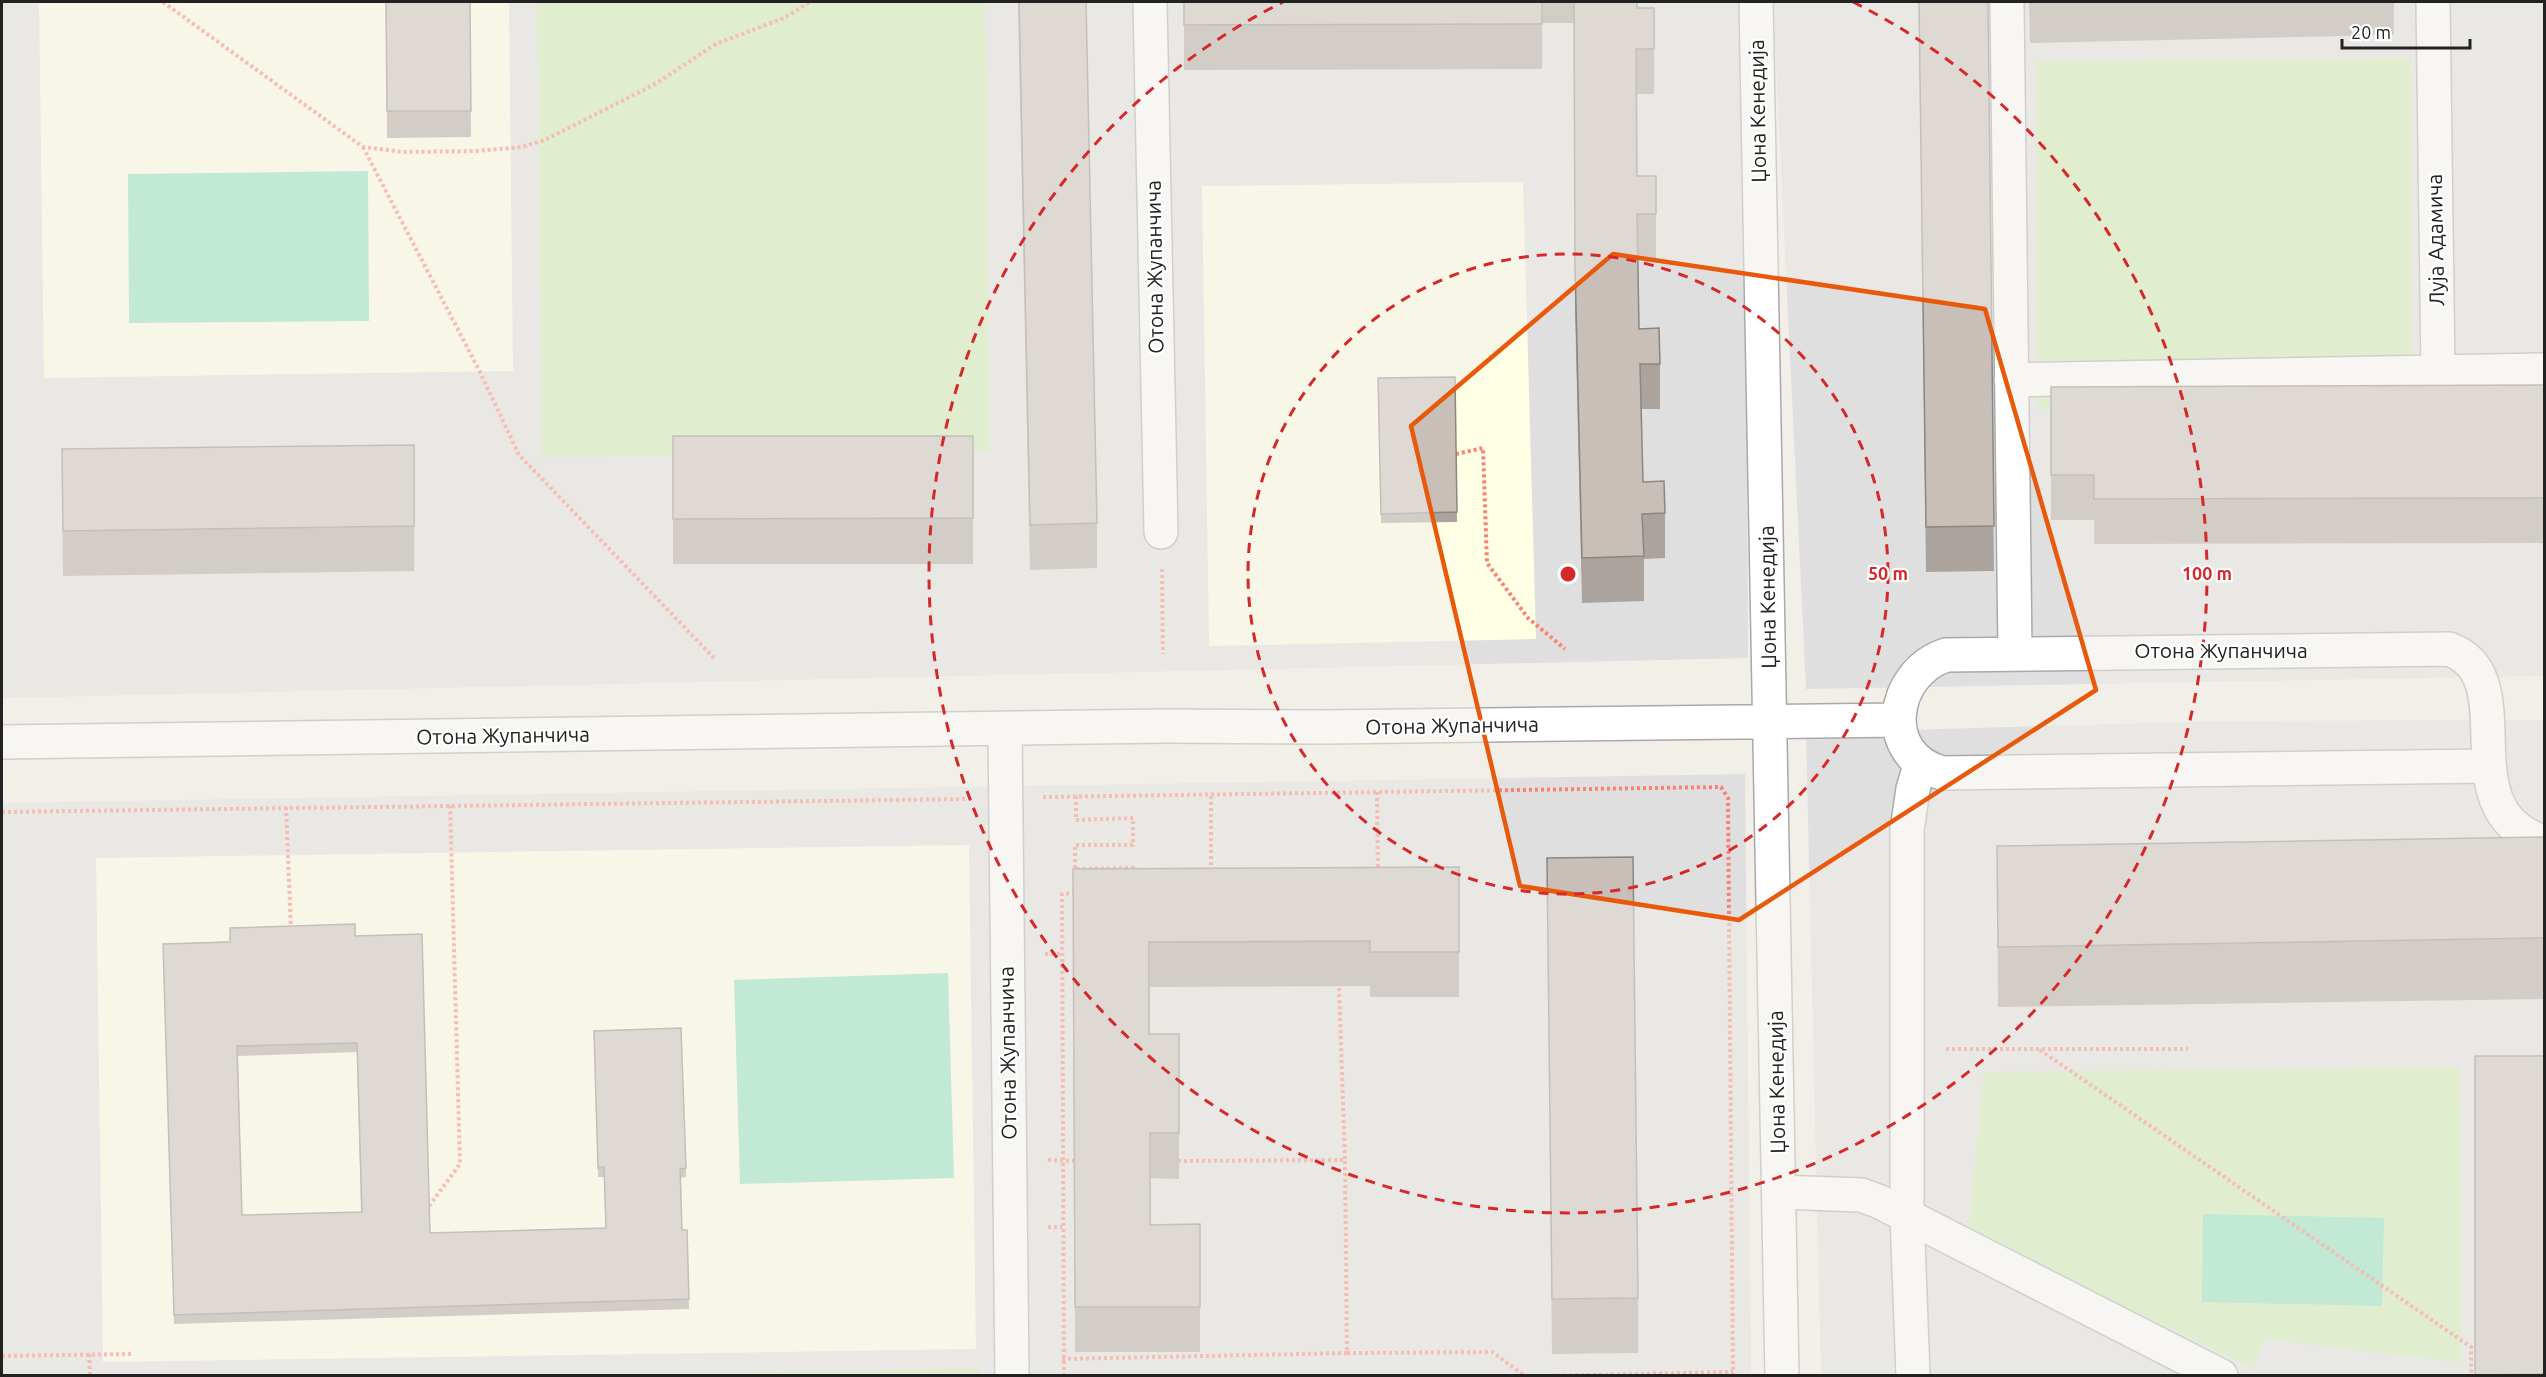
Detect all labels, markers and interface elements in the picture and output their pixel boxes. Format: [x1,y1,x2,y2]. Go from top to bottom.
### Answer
scale bar [2342,12,2470,50]
text: 20 m [2351,22,2391,42]
street label: Џона Кенедија [1744,39,1770,183]
street label: Луја Адамича [2422,174,2448,306]
street label: Отона Жупанчича [1140,180,1168,354]
street label: Џона Кенедија [1754,525,1780,669]
text: 50 m [1868,563,1908,583]
text: 100 m [2182,563,2232,583]
centre of rings [1558,564,1578,584]
street label: Отона Жупанчича [2134,638,2308,662]
street label: Отона Жупанчича [1365,711,1539,739]
street label: Отона Жупанчича [416,721,590,749]
street label: Отона Жупанчича [993,966,1021,1140]
street label: Џона Кенедија [1763,1010,1789,1154]

